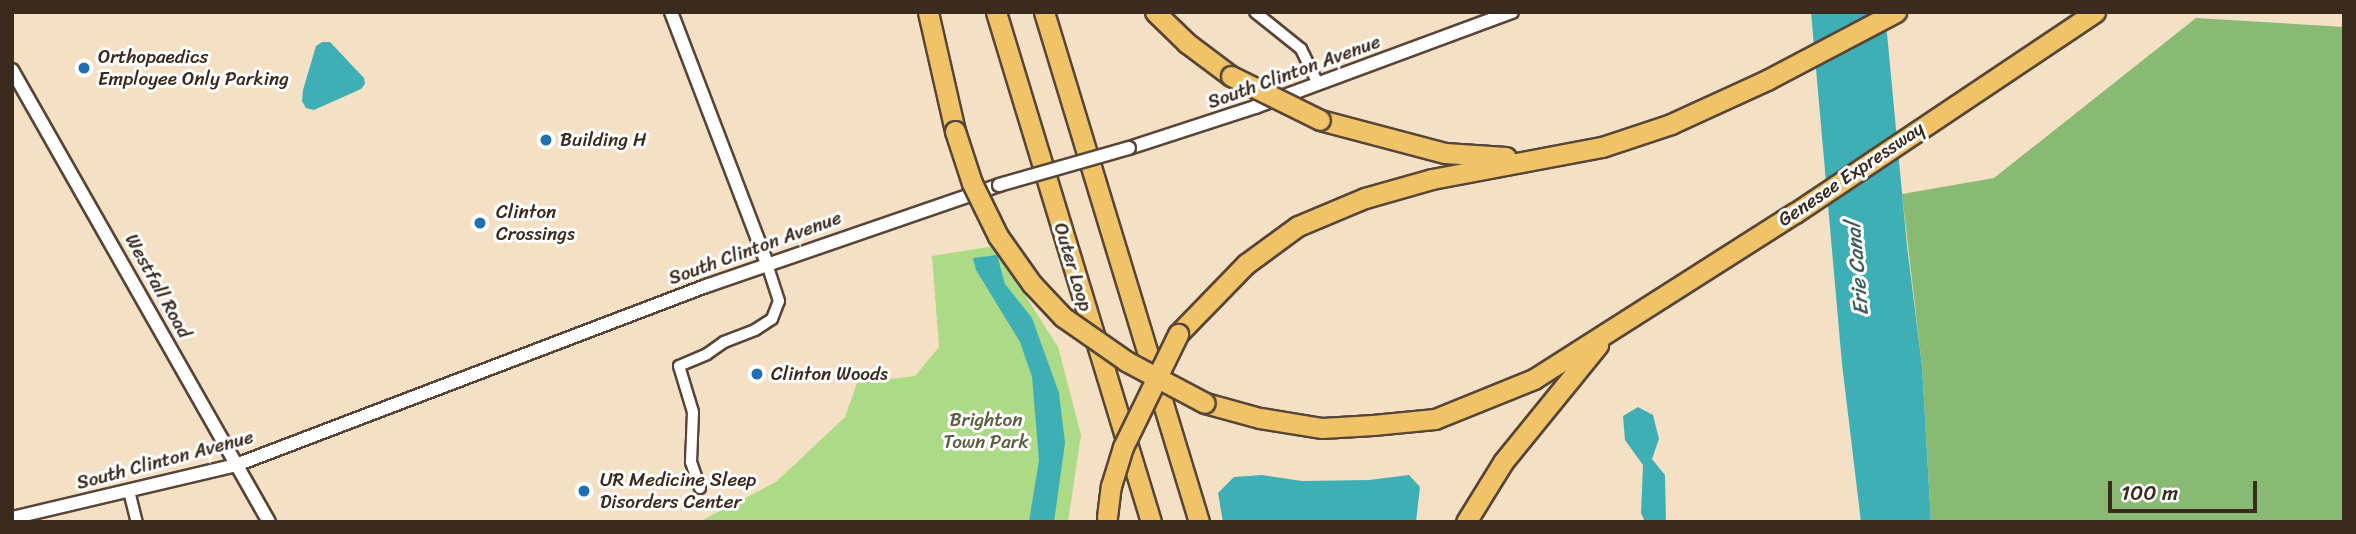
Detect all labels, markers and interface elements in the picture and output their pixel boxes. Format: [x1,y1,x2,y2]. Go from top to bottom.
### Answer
street label: South Clinton Avenue [1205,30,1383,114]
place label: Orthopaedics Employee Only Parking [98,46,289,90]
marker: Orthopaedics Employee Only Parking [76,60,92,76]
street label: Genesee Expressway [1773,116,1929,232]
place label: Building H [560,129,646,151]
marker: Building H [538,132,554,148]
place label: Clinton Crossings [496,201,575,245]
street label: South Clinton Avenue [666,206,844,290]
marker: Clinton Crossings [470,213,490,233]
street label: Outer Loop [1049,220,1097,314]
water label: Erie Canal [1840,221,1874,317]
street label: Westfall Road [120,230,196,342]
place label: Clinton Woods [771,363,889,385]
marker: Clinton Woods [749,366,765,382]
park label: Brighton Town Park [943,409,1029,453]
street label: South Clinton Avenue [75,426,255,494]
scale bar [2111,468,2260,512]
place label: UR Medicine Sleep Disorders Center [600,469,756,513]
text: 100 m [2121,474,2178,512]
marker: UR Medicine Sleep Disorders Center [574,481,594,501]

